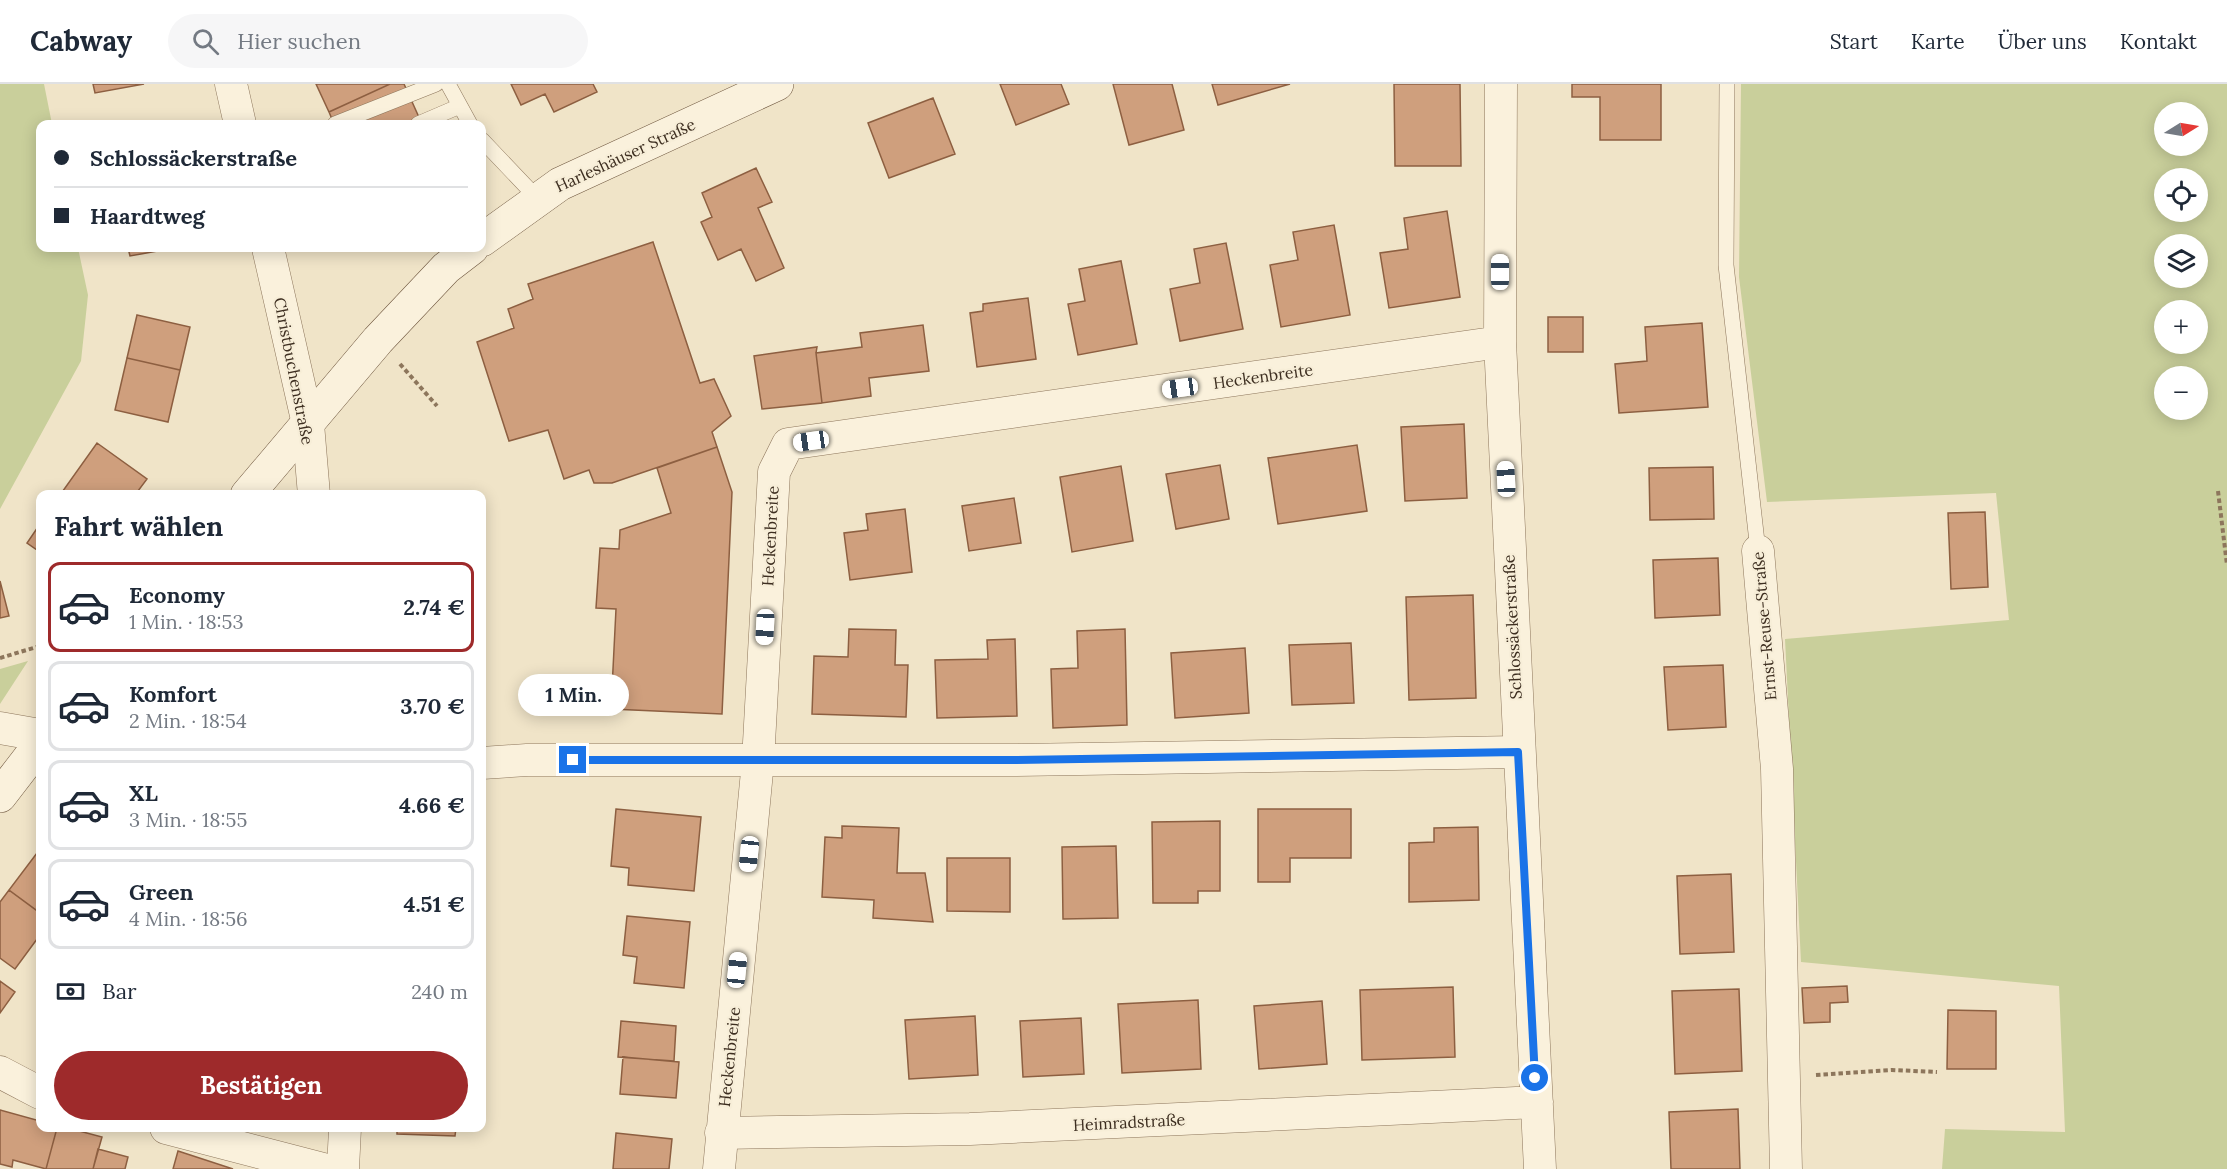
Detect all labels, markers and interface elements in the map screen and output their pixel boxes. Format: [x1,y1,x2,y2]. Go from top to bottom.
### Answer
search box [168,14,588,68]
text: Cabway [30,23,132,59]
icon: search [189,25,222,58]
text: Hier suchen [237,27,361,55]
text: Start [1830,28,1878,55]
text: Karte [1911,28,1965,55]
text: Über uns [1998,28,2087,55]
text: Kontakt [2120,28,2197,55]
north arrow [2154,102,2208,156]
map controls [2154,102,2208,420]
street label: Harleshäuser Straße [552,114,699,196]
text: Schlossäckerstraße [90,144,297,172]
button: locate [2154,168,2208,222]
text: Haardtweg [90,202,205,230]
button: layers [2154,234,2208,288]
car [1491,254,1509,290]
street label: Christbuchenstraße [270,296,318,447]
button: + [2154,300,2208,354]
street label: Heckenbreite [1212,359,1314,393]
button: − [2154,366,2208,420]
car [1161,377,1199,399]
car [792,430,830,452]
car [1496,461,1516,497]
street label: Heckenbreite [757,485,783,587]
text: Fahrt wählen [54,509,223,543]
street label: Ernst-Reuse-Straße [1747,550,1780,701]
street label: Schlossäckerstraße [1498,554,1526,700]
icon: car [57,580,111,634]
text: Economy [129,581,225,609]
text: 2.74 € [403,593,465,621]
text: 1 Min. · 18:53 [129,609,244,634]
car [755,609,775,645]
callout: 1 Min. [518,673,628,715]
icon: car [57,679,111,733]
text: Komfort [129,680,217,708]
text: 1 Min. [545,682,602,707]
text: 3.70 € [400,692,465,720]
text: 2 Min. · 18:54 [129,708,247,733]
route end [559,746,586,773]
icon: car [57,778,111,832]
text: XL [129,779,158,807]
text: 4.66 € [399,791,465,819]
text: 3 Min. · 18:55 [129,807,247,832]
car [738,835,760,873]
icon: car [57,877,111,931]
text: Green [129,878,194,906]
text: 4.51 € [403,890,465,918]
text: 4 Min. · 18:56 [129,906,248,931]
car [726,951,748,989]
icon: cash [54,975,87,1008]
text: Bar [102,977,137,1005]
text: 240 m [411,979,468,1004]
street label: Heckenbreite [714,1006,744,1108]
button: Bestätigen [54,1051,468,1120]
route start [1521,1064,1548,1091]
street label: Heimradstraße [1072,1109,1186,1135]

